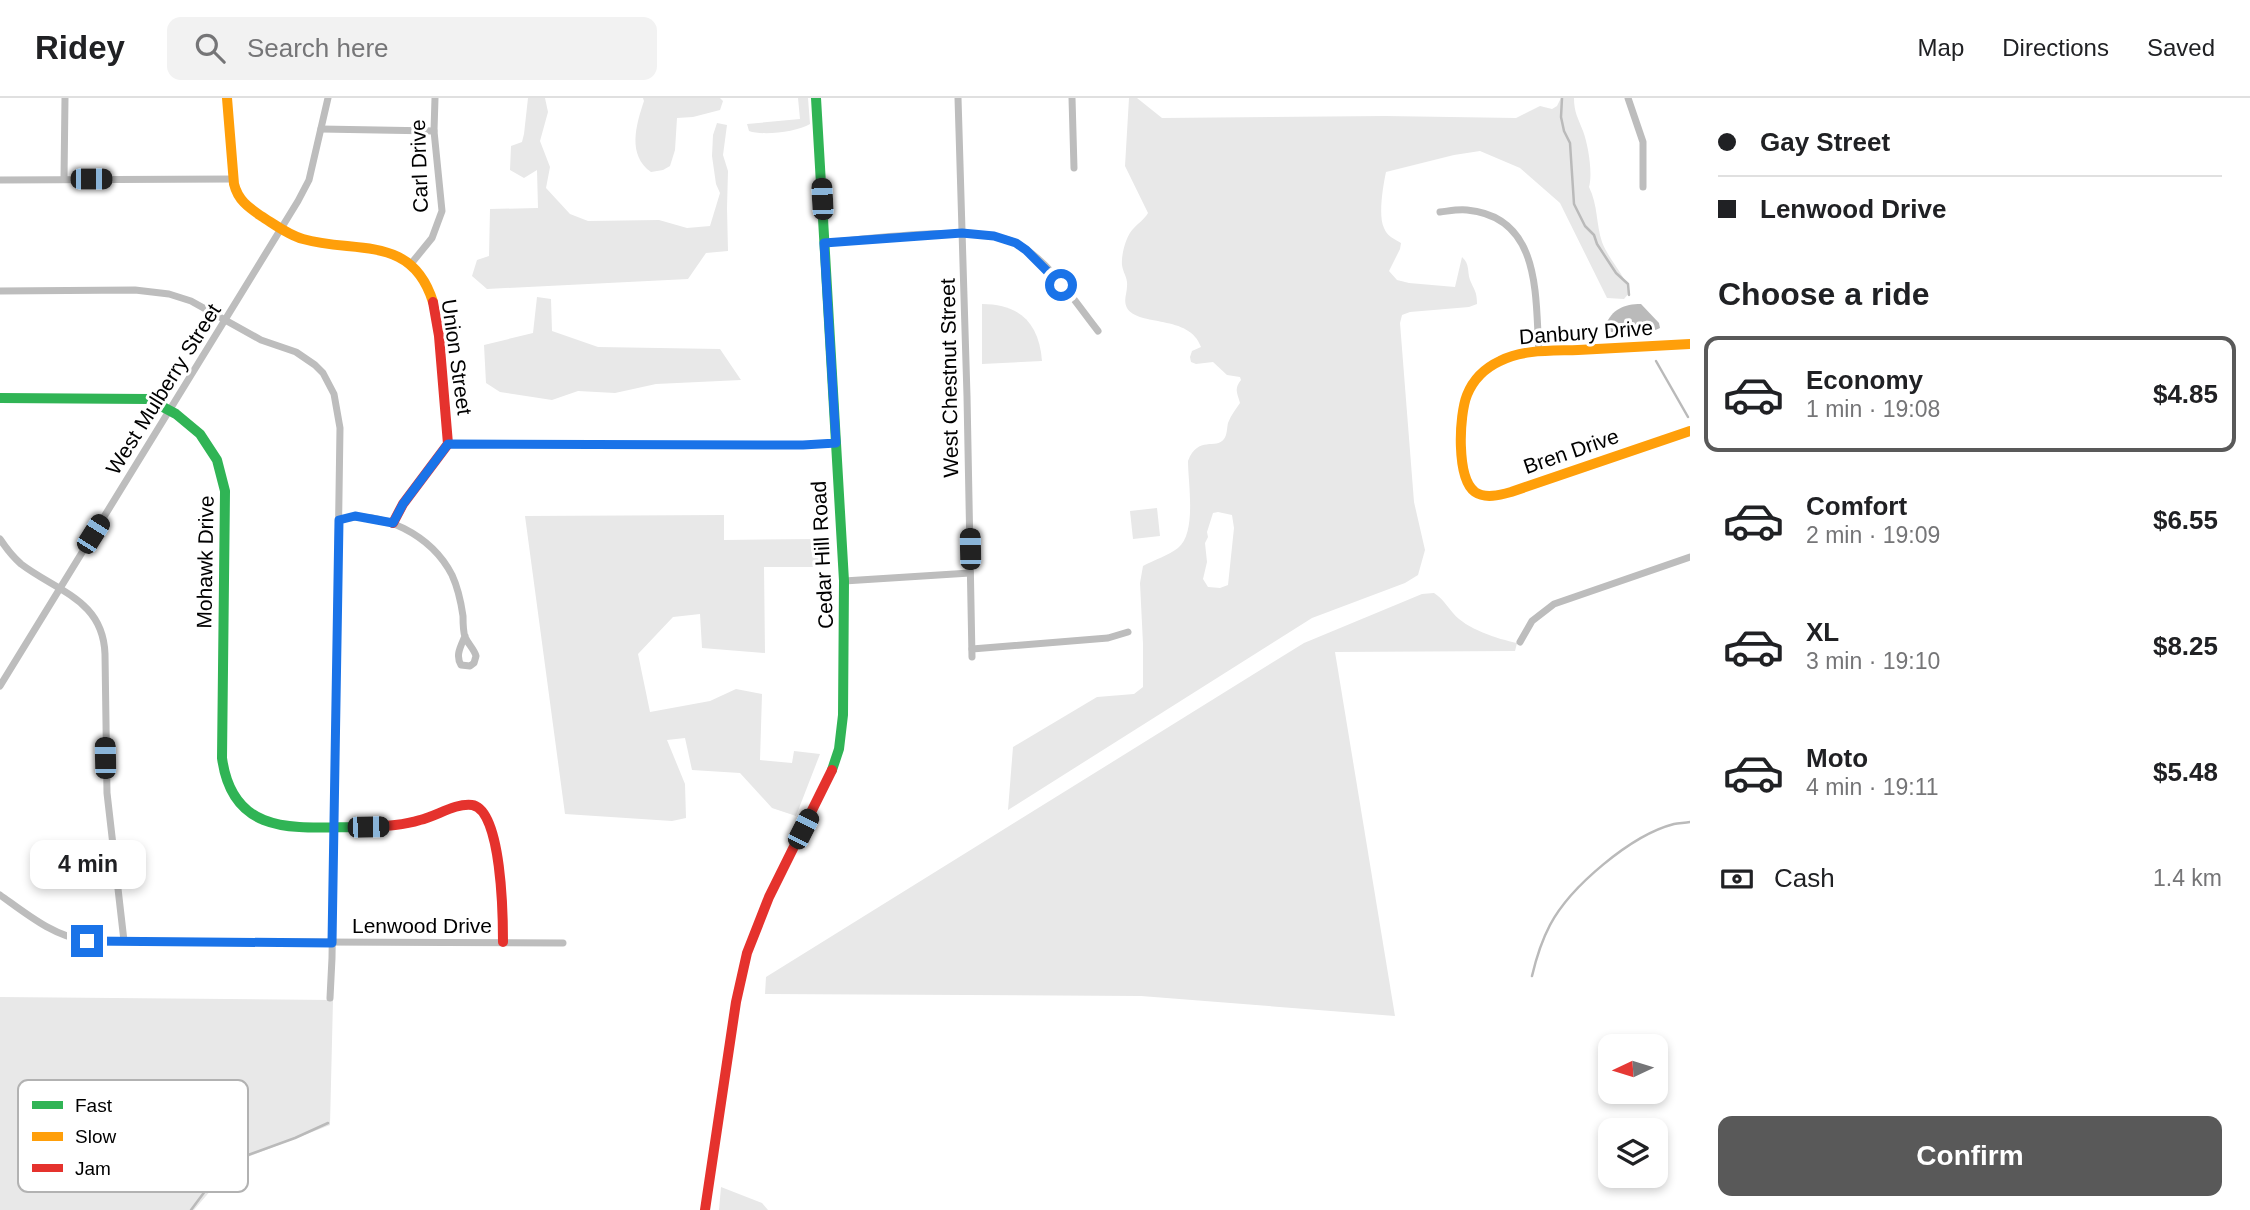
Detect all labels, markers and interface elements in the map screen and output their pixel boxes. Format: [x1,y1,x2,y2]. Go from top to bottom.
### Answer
search box [167,17,657,80]
text: Ridey [35,29,125,66]
icon: search [191,29,229,67]
text: Search here [247,33,389,63]
text: Map [1918,34,1964,61]
text: Directions [2002,34,2109,61]
text: Saved [2147,34,2215,61]
street label: Carl Drive [406,119,432,213]
text: Gay Street [1760,127,1890,157]
car [71,169,113,190]
car [811,177,834,221]
text: Lenwood Drive [1760,194,1946,224]
route start [1045,269,1077,301]
text: Choose a ride [1718,276,1930,312]
street label: West Chestnut Street [936,278,962,478]
street label: Union Street [437,298,477,417]
street label: West Mulberry Street [101,299,225,479]
street label: Danbury Drive [1518,316,1654,348]
icon: car [1722,363,1785,426]
text: Economy [1806,365,1923,395]
text: $4.85 [2153,379,2218,409]
text: 1 min · 19:08 [1806,396,1940,422]
street label: Bren Drive [1520,424,1622,478]
street label: Cedar Hill Road [807,480,837,630]
icon: car [1722,489,1785,552]
text: Comfort [1806,491,1907,521]
street label: Mohawk Drive [192,495,218,629]
text: $6.55 [2153,505,2218,535]
car [73,511,114,557]
text: 2 min · 19:09 [1806,522,1940,548]
car [960,528,981,570]
icon: car [1722,615,1785,678]
text: XL [1806,617,1839,647]
text: $8.25 [2153,631,2218,661]
text: 3 min · 19:10 [1806,648,1940,674]
car [95,737,116,779]
icon: car [1722,741,1785,804]
text: Moto [1806,743,1868,773]
text: $5.48 [2153,757,2218,787]
text: 4 min · 19:11 [1806,774,1939,800]
car [785,806,822,852]
car [347,816,390,838]
callout: 4 min [29,840,145,888]
text: 4 min [58,851,118,877]
icon: cash [1718,860,1756,898]
text: Cash [1774,863,1835,893]
text: 1.4 km [2153,865,2222,891]
street label: Lenwood Drive [352,914,492,937]
route end [71,925,103,957]
north arrow [1598,1034,1668,1104]
map controls [1598,1034,1668,1188]
legend [18,1080,248,1192]
text: Fast [75,1095,113,1116]
button: Confirm [1718,1116,2222,1196]
button: layers [1598,1118,1668,1188]
text: Slow [75,1126,116,1147]
text: Jam [75,1158,111,1179]

